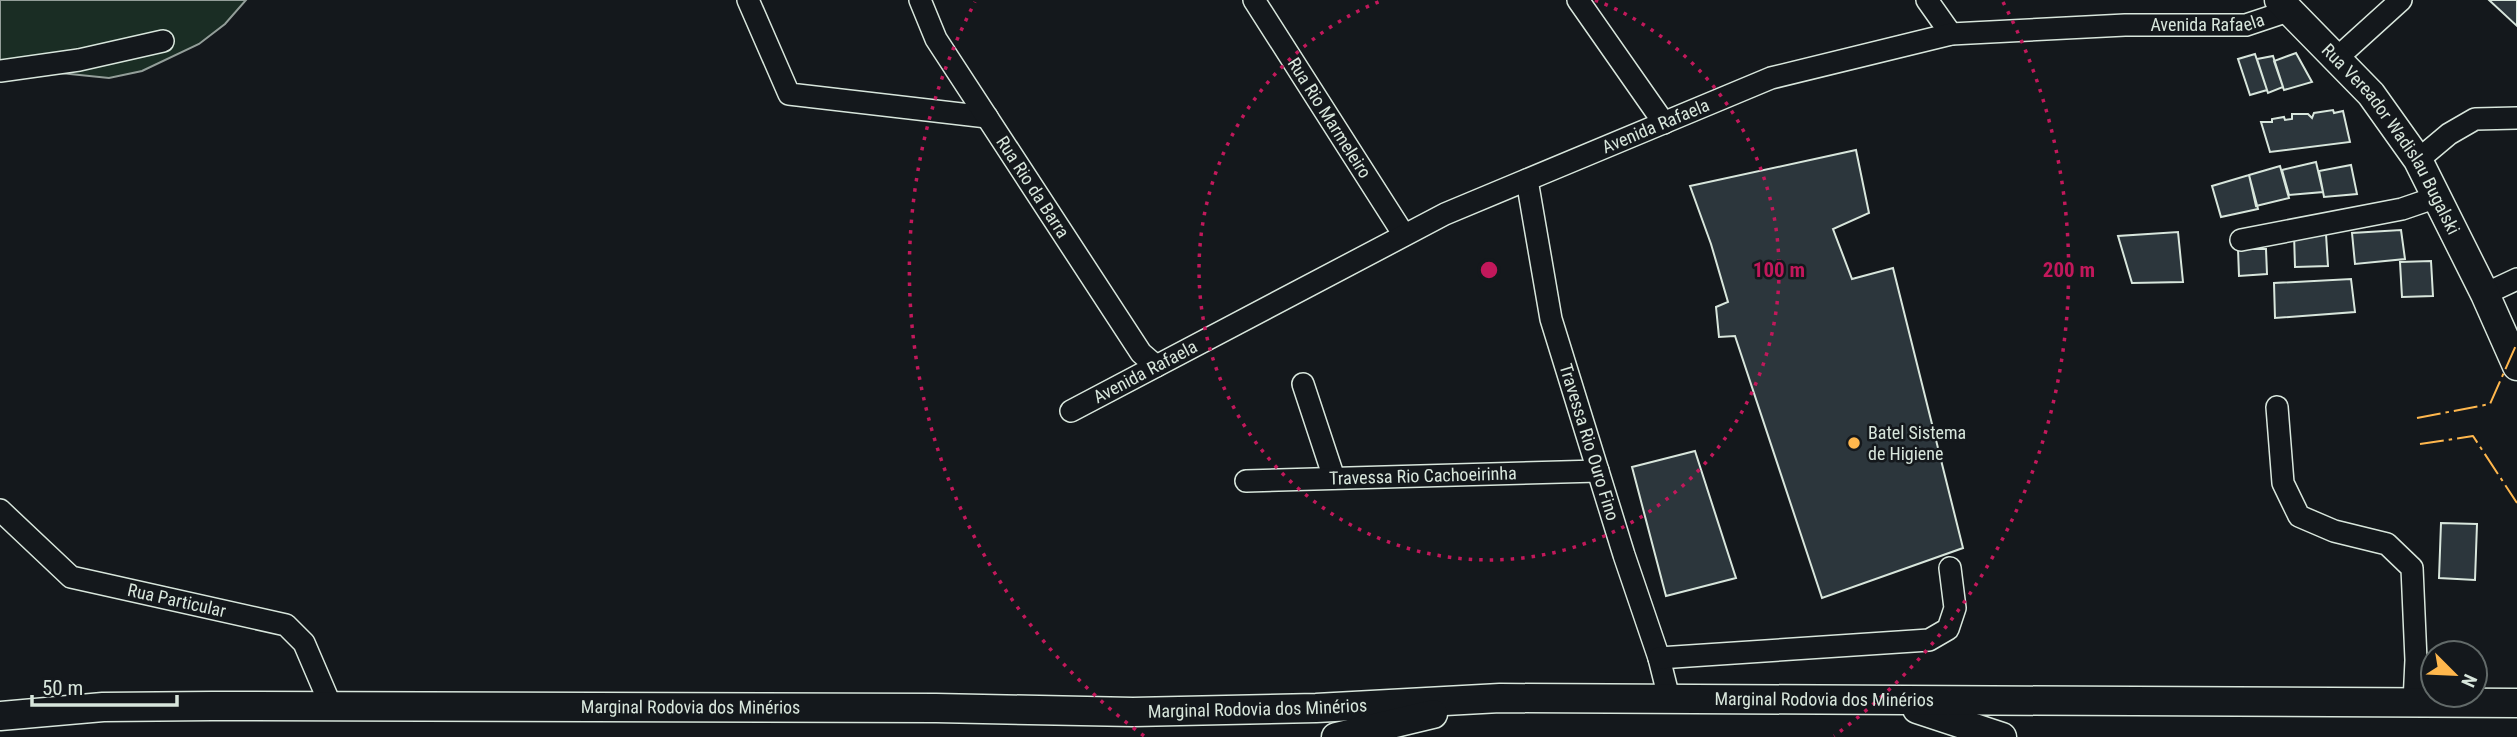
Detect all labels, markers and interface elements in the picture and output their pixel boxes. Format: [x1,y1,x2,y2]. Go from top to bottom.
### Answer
street label: Avenida Rafaela [2150,9,2267,35]
street label: Rua Vereador Wadislau Bugalski [2318,39,2464,238]
street label: Rua Rio Marmeleiro [1284,54,1376,182]
street label: Avenida Rafaela [1599,94,1712,157]
street label: Rua Rio da Barra [992,132,1074,242]
centre of rings [1477,258,1501,282]
text: 100 m [1753,258,1805,282]
text: 200 m [2043,258,2095,282]
street label: Avenida Rafaela [1090,335,1201,407]
street label: Travessa Rio Ouro Fino [1555,361,1624,523]
place label: Batel Sistema de Higiene [1868,422,1966,464]
marker: Batel Sistema de Higiene [1846,435,1862,451]
street label: Travessa Rio Cachoeirinha [1329,462,1517,489]
street label: Rua Particular [126,579,229,621]
north arrow [2419,639,2489,709]
scale bar [32,664,177,708]
text: N [2456,671,2482,691]
text: 50 m [42,676,83,700]
street label: Marginal Rodovia dos Minérios [1714,688,1934,710]
street label: Marginal Rodovia dos Minérios [1148,694,1368,722]
street label: Marginal Rodovia dos Minérios [581,696,800,718]

